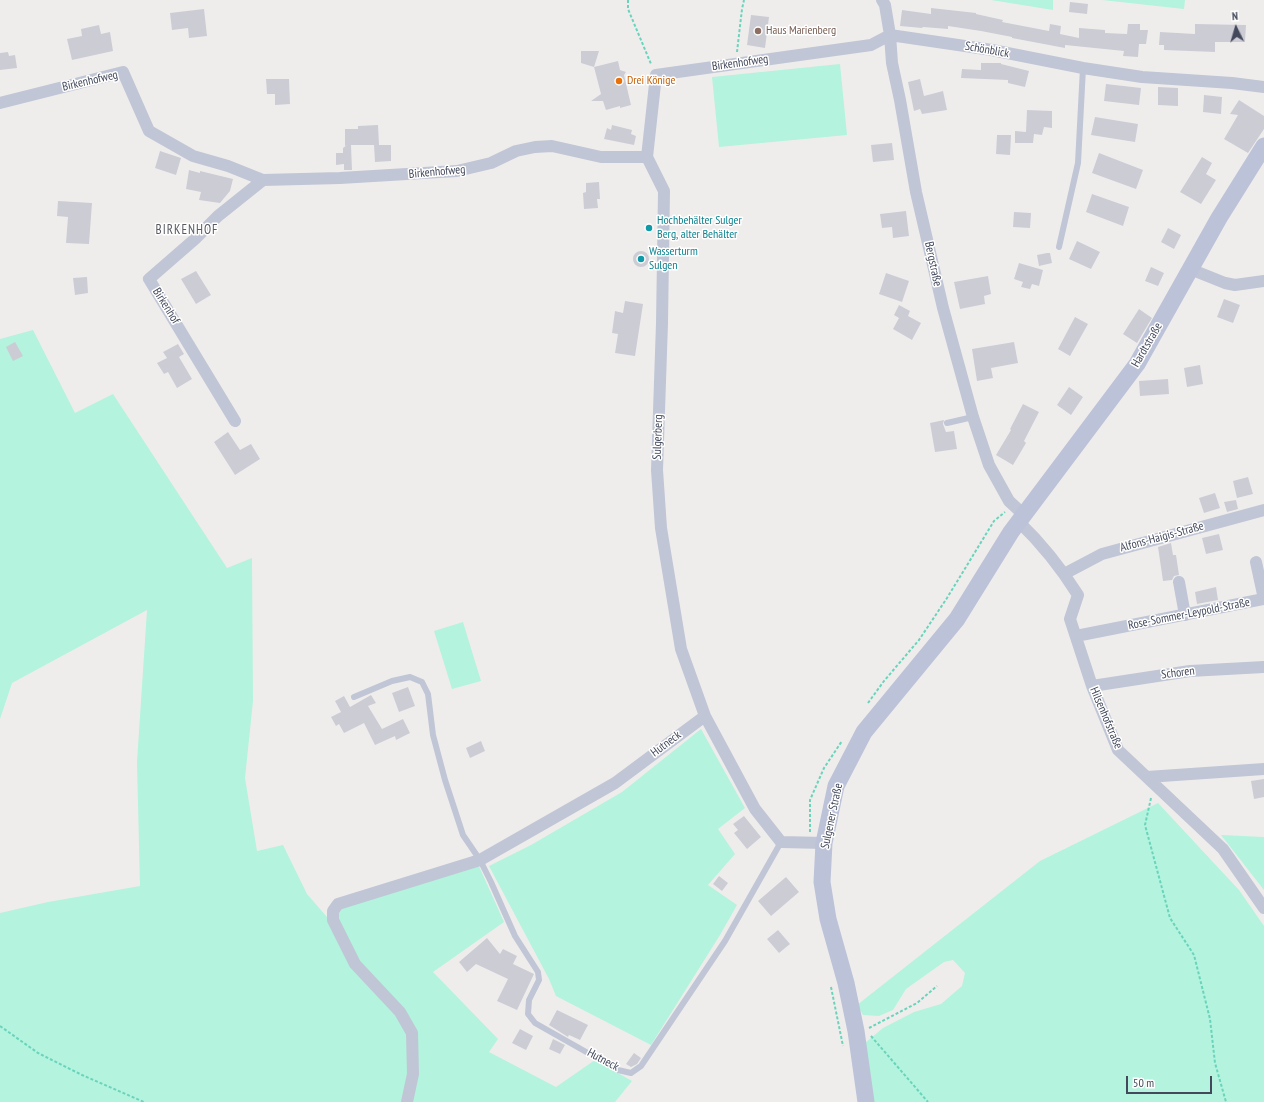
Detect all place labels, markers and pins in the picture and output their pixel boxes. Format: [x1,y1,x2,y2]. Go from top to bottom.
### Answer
place label: Haus Marienberg [766,24,836,38]
marker: Haus Marienberg [753,26,763,36]
place label: Drei Könige [627,74,675,88]
marker: Drei Könige [614,76,624,86]
place label: Hochbehälter Sulger Berg, alter Behälter [657,214,742,242]
marker: Hochbehälter Sulger Berg, alter Behälter [644,223,654,233]
place label: Wasserturm Sulgen [649,245,698,273]
marker: Wasserturm Sulgen [636,254,646,264]

